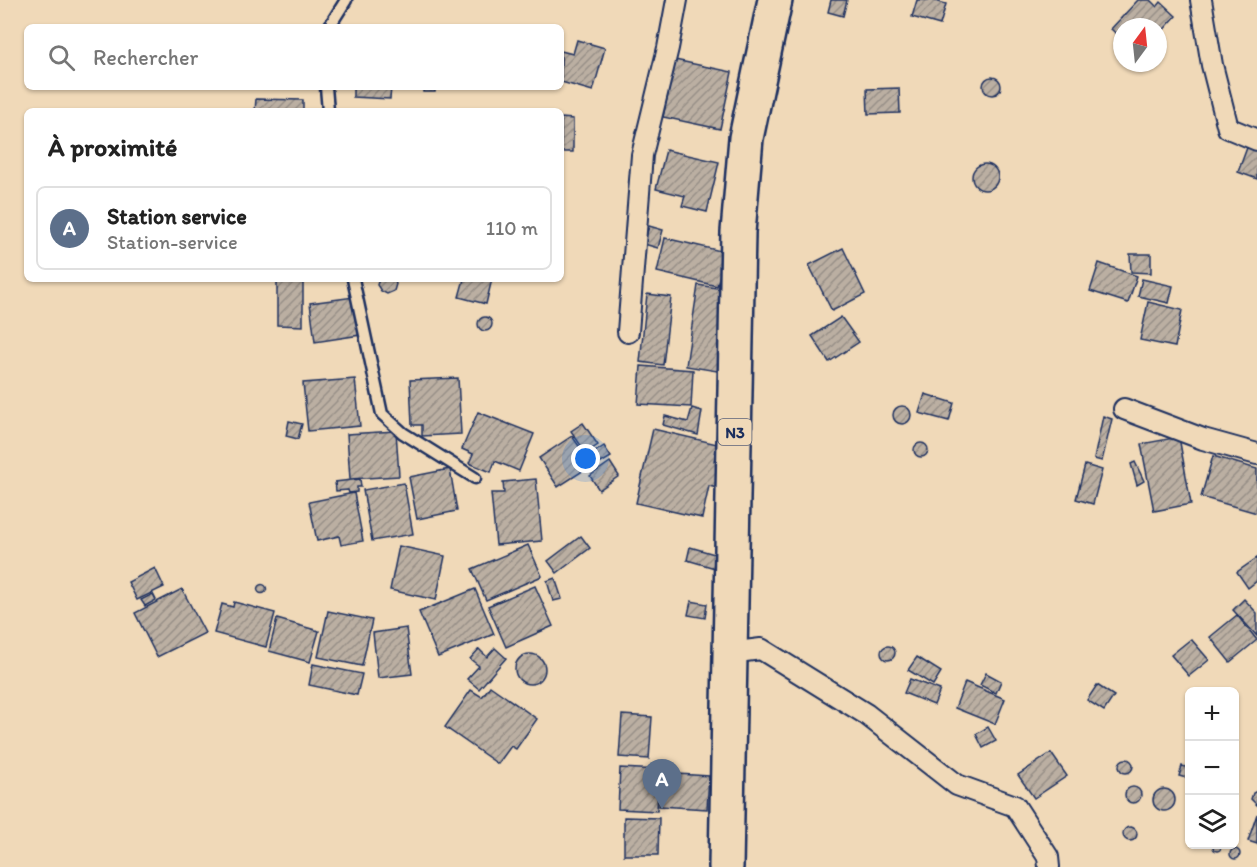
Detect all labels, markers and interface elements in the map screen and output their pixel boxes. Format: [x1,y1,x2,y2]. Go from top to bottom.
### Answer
north arrow [1113,18,1167,72]
search box [24,24,564,90]
icon: search [45,41,78,74]
text: Rechercher [93,44,198,71]
text: À proximité [48,131,177,163]
text: Station service [107,203,247,230]
text: A [63,216,76,240]
text: 110 m [486,216,538,240]
text: Station-service [107,230,238,254]
road number: N3 [718,419,752,445]
your location [571,444,600,473]
map controls [1185,687,1239,849]
button: + [1185,687,1239,741]
button: − [1185,741,1239,795]
pin: A [642,760,682,809]
button: layers [1185,795,1239,849]

